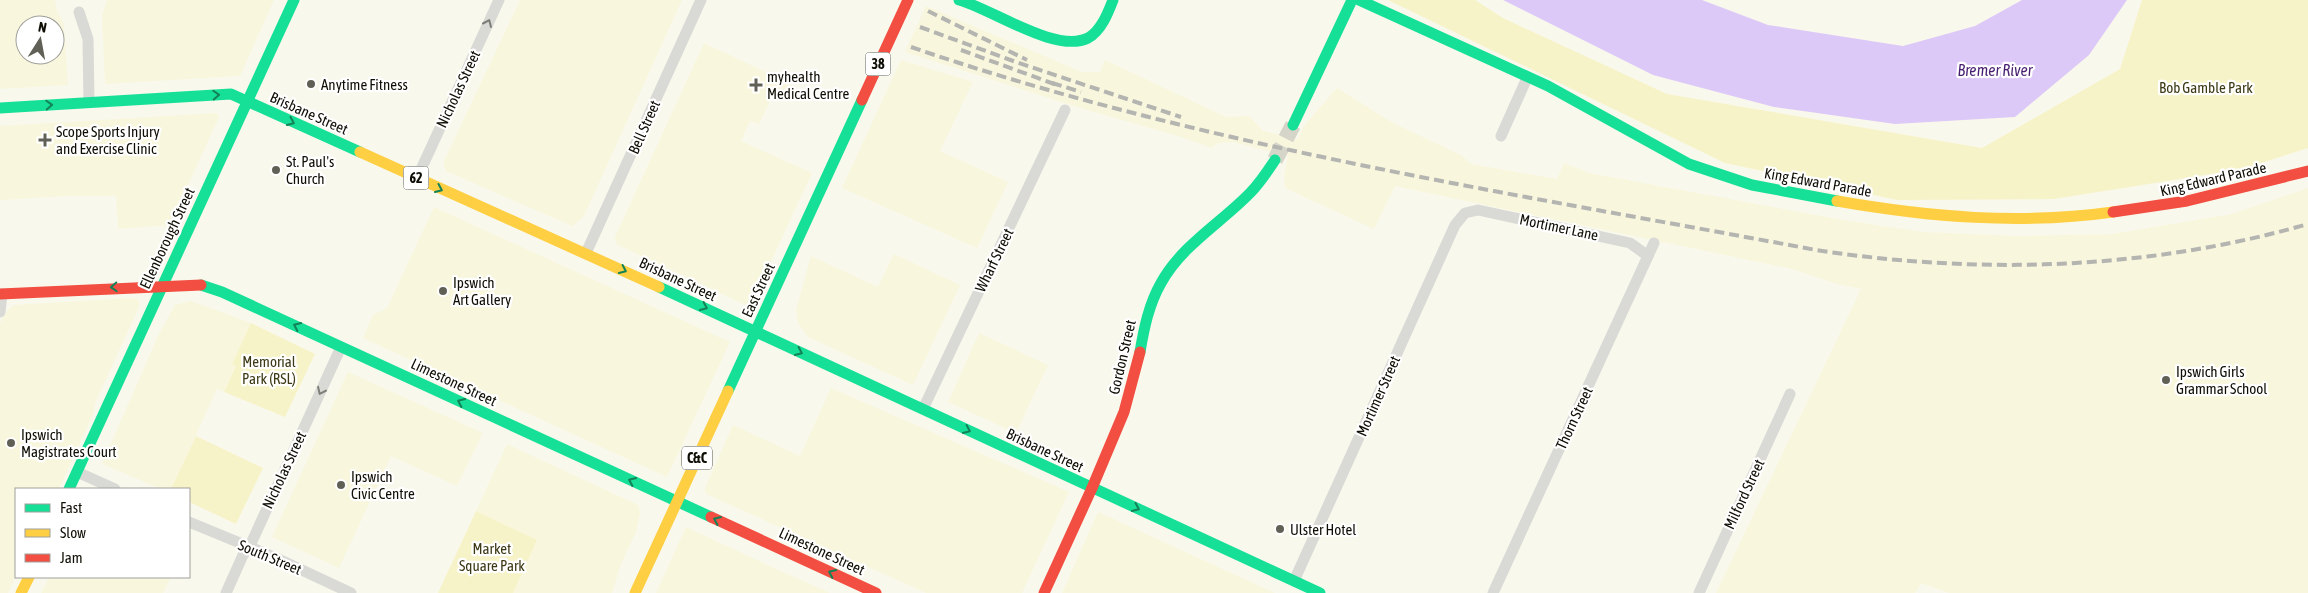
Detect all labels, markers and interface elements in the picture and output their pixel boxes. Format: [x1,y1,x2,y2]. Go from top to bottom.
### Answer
north arrow [15,15,65,65]
text: N [37,19,48,36]
one-way arrow [482,19,493,28]
street label: Nicholas Street [433,48,483,130]
road number: 38 [866,52,890,76]
water label: Bremer River [1958,61,2034,79]
place label: myhealth Medical Centre [767,68,849,102]
place label: Anytime Fitness [321,76,408,93]
marker: Anytime Fitness [305,78,317,90]
marker: myhealth Medical Centre [749,78,763,92]
park label: Bob Gamble Park [2159,79,2253,96]
street label: Brisbane Street [267,88,351,138]
one-way arrow [212,90,220,101]
street label: Bell Street [625,98,663,156]
one-way arrow [45,99,53,110]
one-way arrow [286,115,295,126]
place label: Scope Sports Injury and Exercise Clinic [56,123,160,157]
marker: Scope Sports Injury and Exercise Clinic [38,133,52,147]
place label: St. Paul's Church [286,153,334,187]
street label: King Edward Parade [2158,158,2268,199]
marker: St. Paul's Church [270,164,282,176]
street label: King Edward Parade [1763,164,1873,200]
road number: 62 [404,167,428,190]
one-way arrow [434,182,443,193]
street label: Ellenborough Street [136,185,198,291]
street label: Mortimer Lane [1518,210,1600,244]
street label: Wharf Street [971,225,1017,295]
street label: Brisbane Street [637,254,719,304]
street label: East Street [738,260,778,320]
one-way arrow [618,264,627,274]
place label: Ipswich Art Gallery [453,274,511,308]
one-way arrow [110,282,118,293]
marker: Ipswich Art Gallery [437,285,449,297]
one-way arrow [699,301,708,312]
street label: Gordon Street [1105,318,1139,396]
one-way arrow [293,322,302,333]
one-way arrow [794,346,803,356]
park label: Memorial Park (RSL) [242,353,296,387]
street label: Mortimer Street [1353,353,1403,439]
street label: Limestone Street [409,355,499,409]
place label: Ipswich Girls Grammar School [2176,363,2267,397]
marker: Ipswich Girls Grammar School [2160,374,2172,386]
street label: Thorn Street [1552,384,1596,452]
one-way arrow [316,386,327,395]
one-way arrow [457,398,466,408]
one-way arrow [962,423,971,434]
street label: Brisbane Street [1004,425,1086,475]
place label: Ipswich Magistrates Court [21,426,117,460]
street label: Nicholas Street [259,429,309,511]
marker: Ipswich Magistrates Court [5,437,17,449]
road number: C&C [682,446,712,469]
street label: Milford Street [1720,456,1768,532]
place label: Ipswich Civic Centre [351,468,415,502]
one-way arrow [628,476,637,487]
marker: Ipswich Civic Centre [335,479,347,491]
legend [15,488,190,578]
text: Fast [60,499,82,516]
one-way arrow [1131,502,1140,512]
one-way arrow [713,515,722,526]
place label: Ulster Hotel [1290,521,1356,538]
marker: Ulster Hotel [1274,523,1286,535]
text: Slow [60,524,86,541]
street label: Limestone Street [777,524,867,578]
street label: South Street [236,536,304,578]
park label: Market Square Park [459,540,525,574]
text: Jam [60,549,83,566]
one-way arrow [828,568,837,579]

